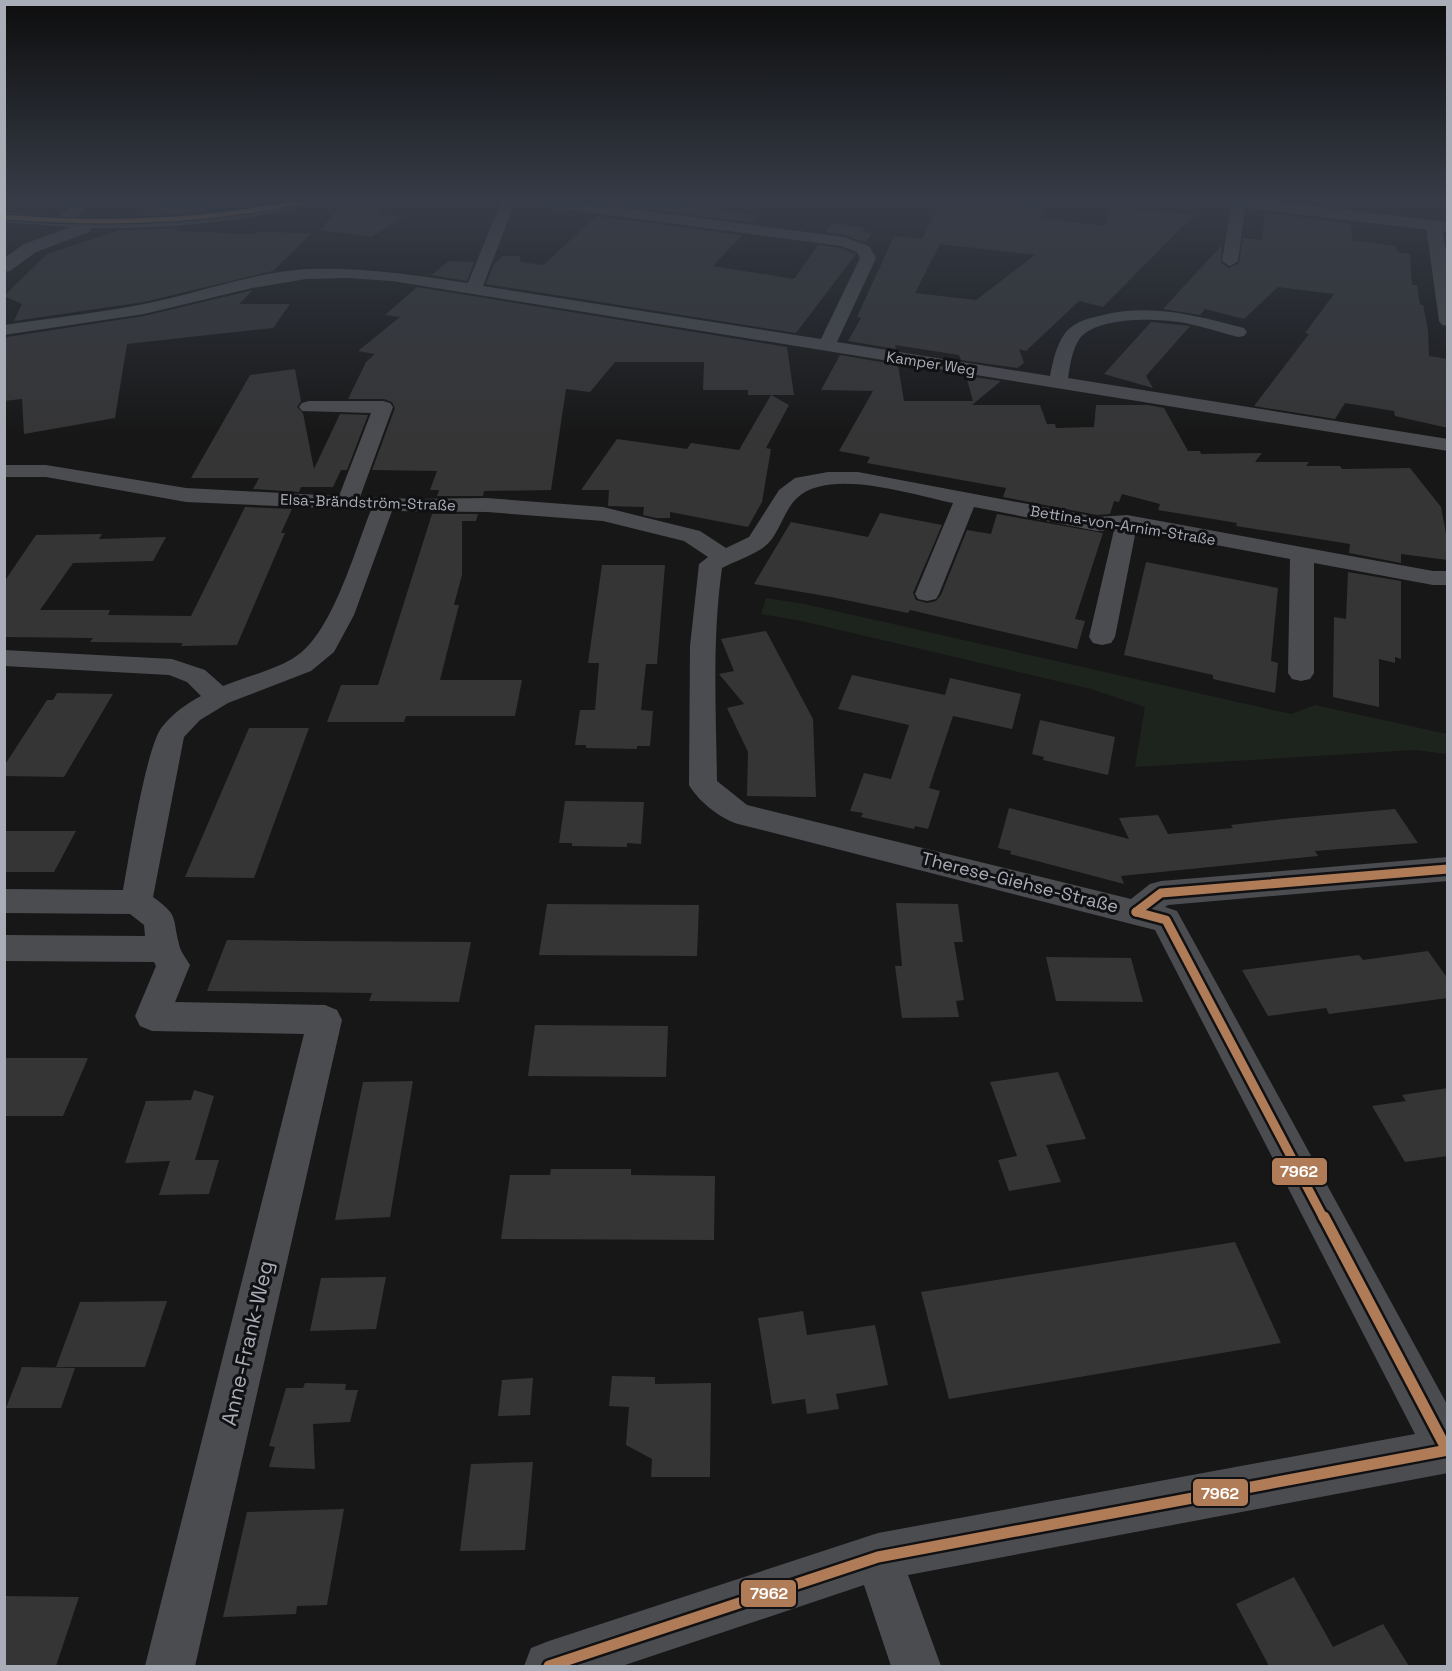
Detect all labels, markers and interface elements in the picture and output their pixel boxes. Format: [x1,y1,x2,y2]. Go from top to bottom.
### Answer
street label: Kamper Weg [885,347,977,379]
street label: Elsa-Brändström-Straße [280,489,456,515]
street label: Bettina-von-Arnim-Straße [1029,501,1217,549]
street label: Therese-Giehse-Straße [919,846,1121,918]
line badge: 7962 [1271,1157,1328,1186]
text: 7962 [1280,1161,1318,1182]
street label: Anne-Frank-Weg [215,1258,279,1428]
line badge: 7962 [1192,1478,1249,1507]
text: 7962 [1201,1483,1239,1504]
line badge: 7962 [740,1579,797,1608]
text: 7962 [750,1583,788,1604]

